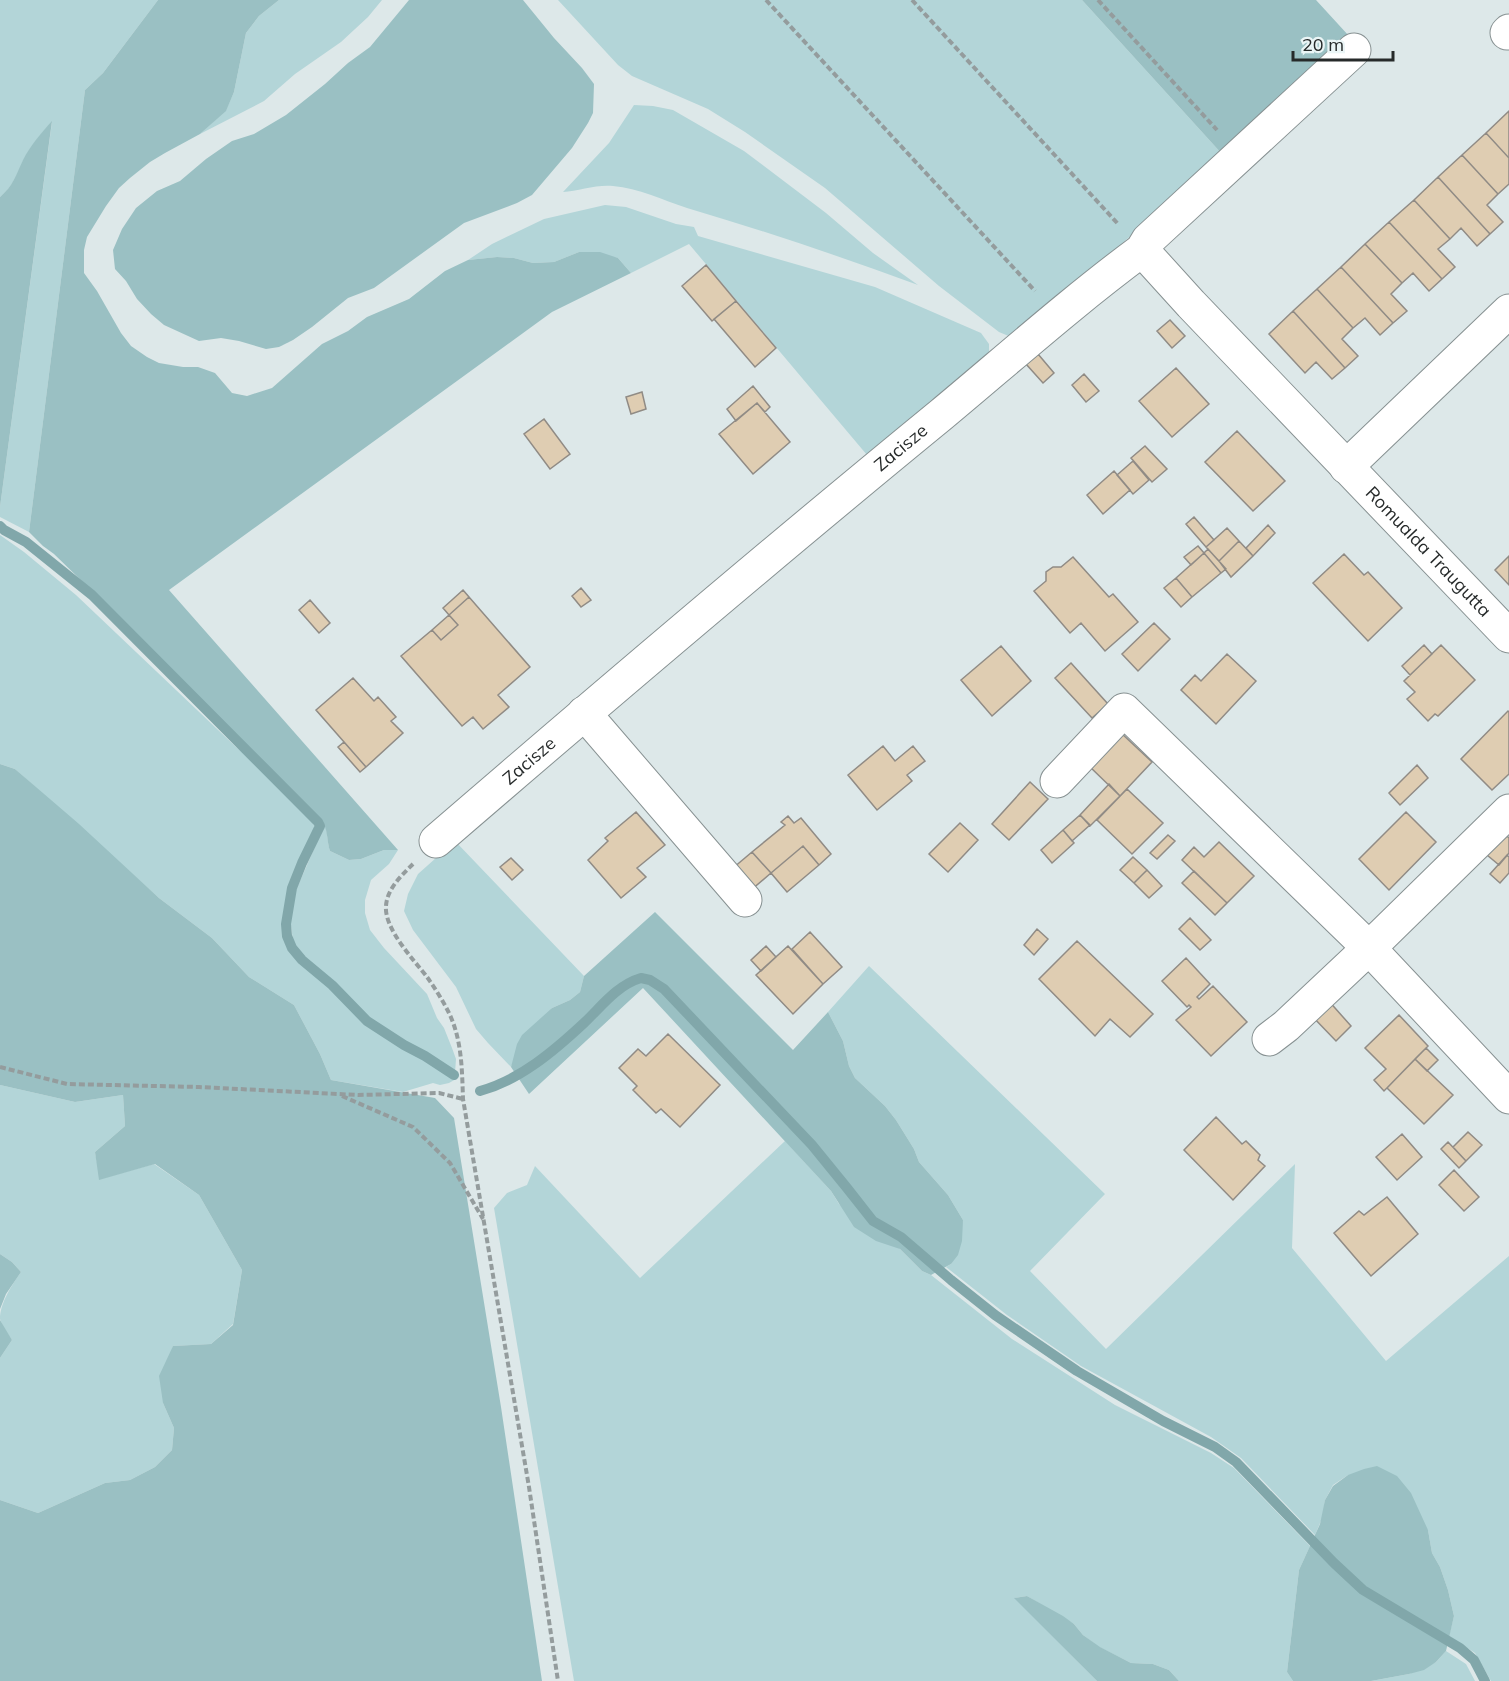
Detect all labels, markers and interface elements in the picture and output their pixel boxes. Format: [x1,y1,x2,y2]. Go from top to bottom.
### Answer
scale bar [1293,24,1394,62]
text: 20 m [1302,33,1344,56]
street label: Zacisze [869,419,932,476]
street label: Romualda Traugutta [1361,481,1496,621]
street label: Zacisze [498,731,560,789]

